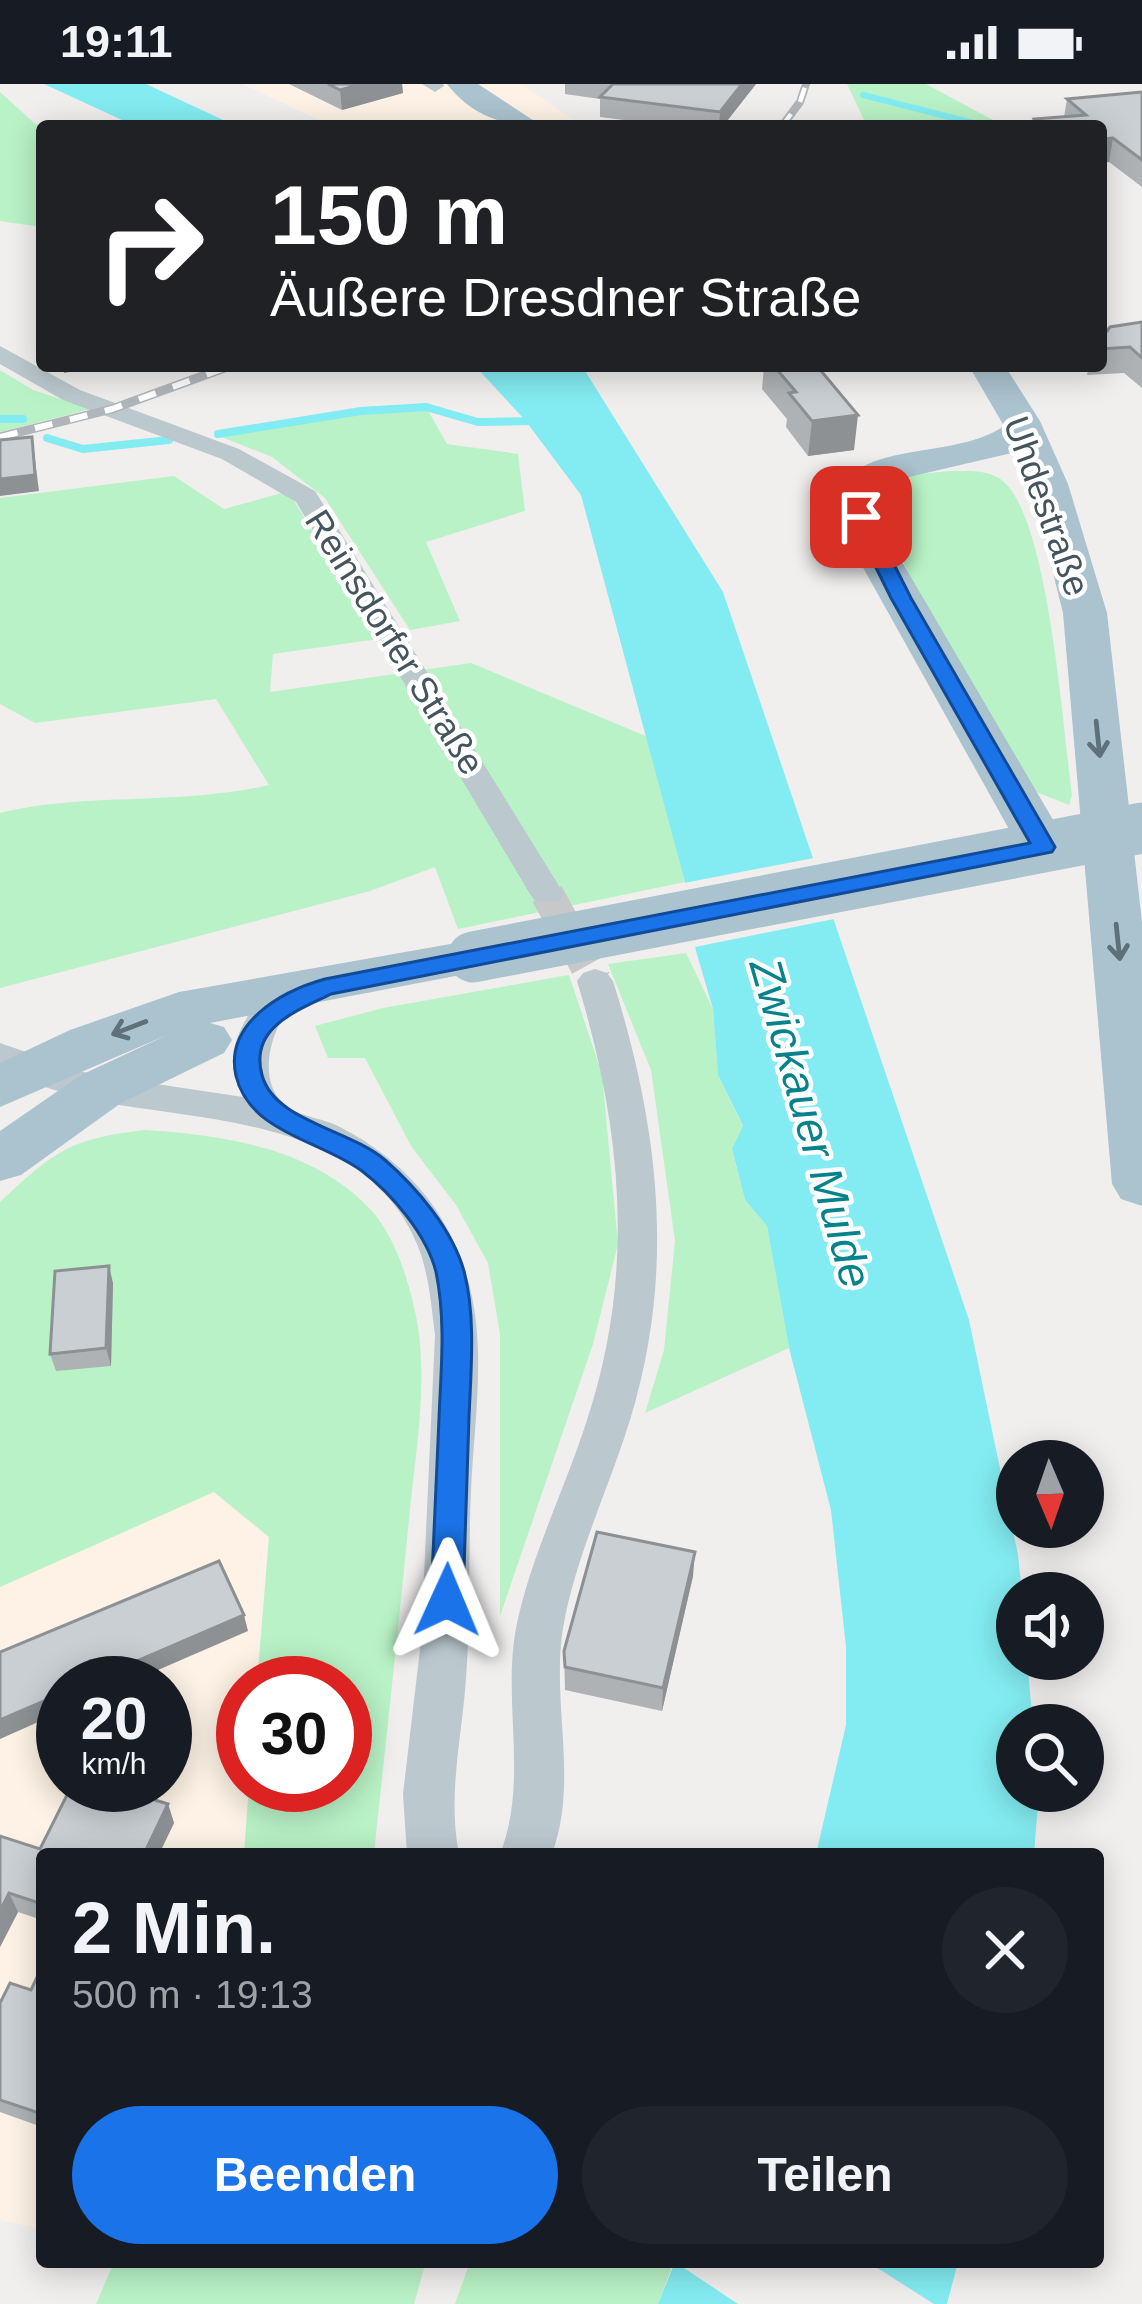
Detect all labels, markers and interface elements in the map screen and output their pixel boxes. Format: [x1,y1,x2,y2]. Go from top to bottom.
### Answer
text: 19:11 [60,16,173,67]
icon: right [72,168,228,324]
text: 150 m [270,168,508,262]
text: Äußere Dresdner Straße [270,267,861,327]
street label: Uhdestraße [996,411,1098,601]
pin [810,466,912,568]
icon: arrive [828,484,894,550]
street label: Reinsdorfer Straße [297,502,493,782]
one-way arrow [1087,719,1110,758]
one-way arrow [1107,922,1130,961]
water label: Zwickauer Mulde [739,952,882,1294]
one-way arrow [111,1018,148,1040]
north arrow [996,1440,1104,1548]
map controls [996,1440,1104,1812]
position arrow [384,1537,510,1663]
button: sound [996,1572,1104,1680]
speed limit sign: 30 [216,1656,372,1812]
text: 20 [81,1685,147,1752]
button: search [996,1704,1104,1812]
text: km/h [81,1747,147,1780]
button: close [942,1887,1068,2013]
text: 2 Min. [72,1888,276,1968]
text: 500 m · 19:13 [72,1973,313,2016]
button: Beenden [72,2106,558,2244]
button: Teilen [582,2106,1068,2244]

